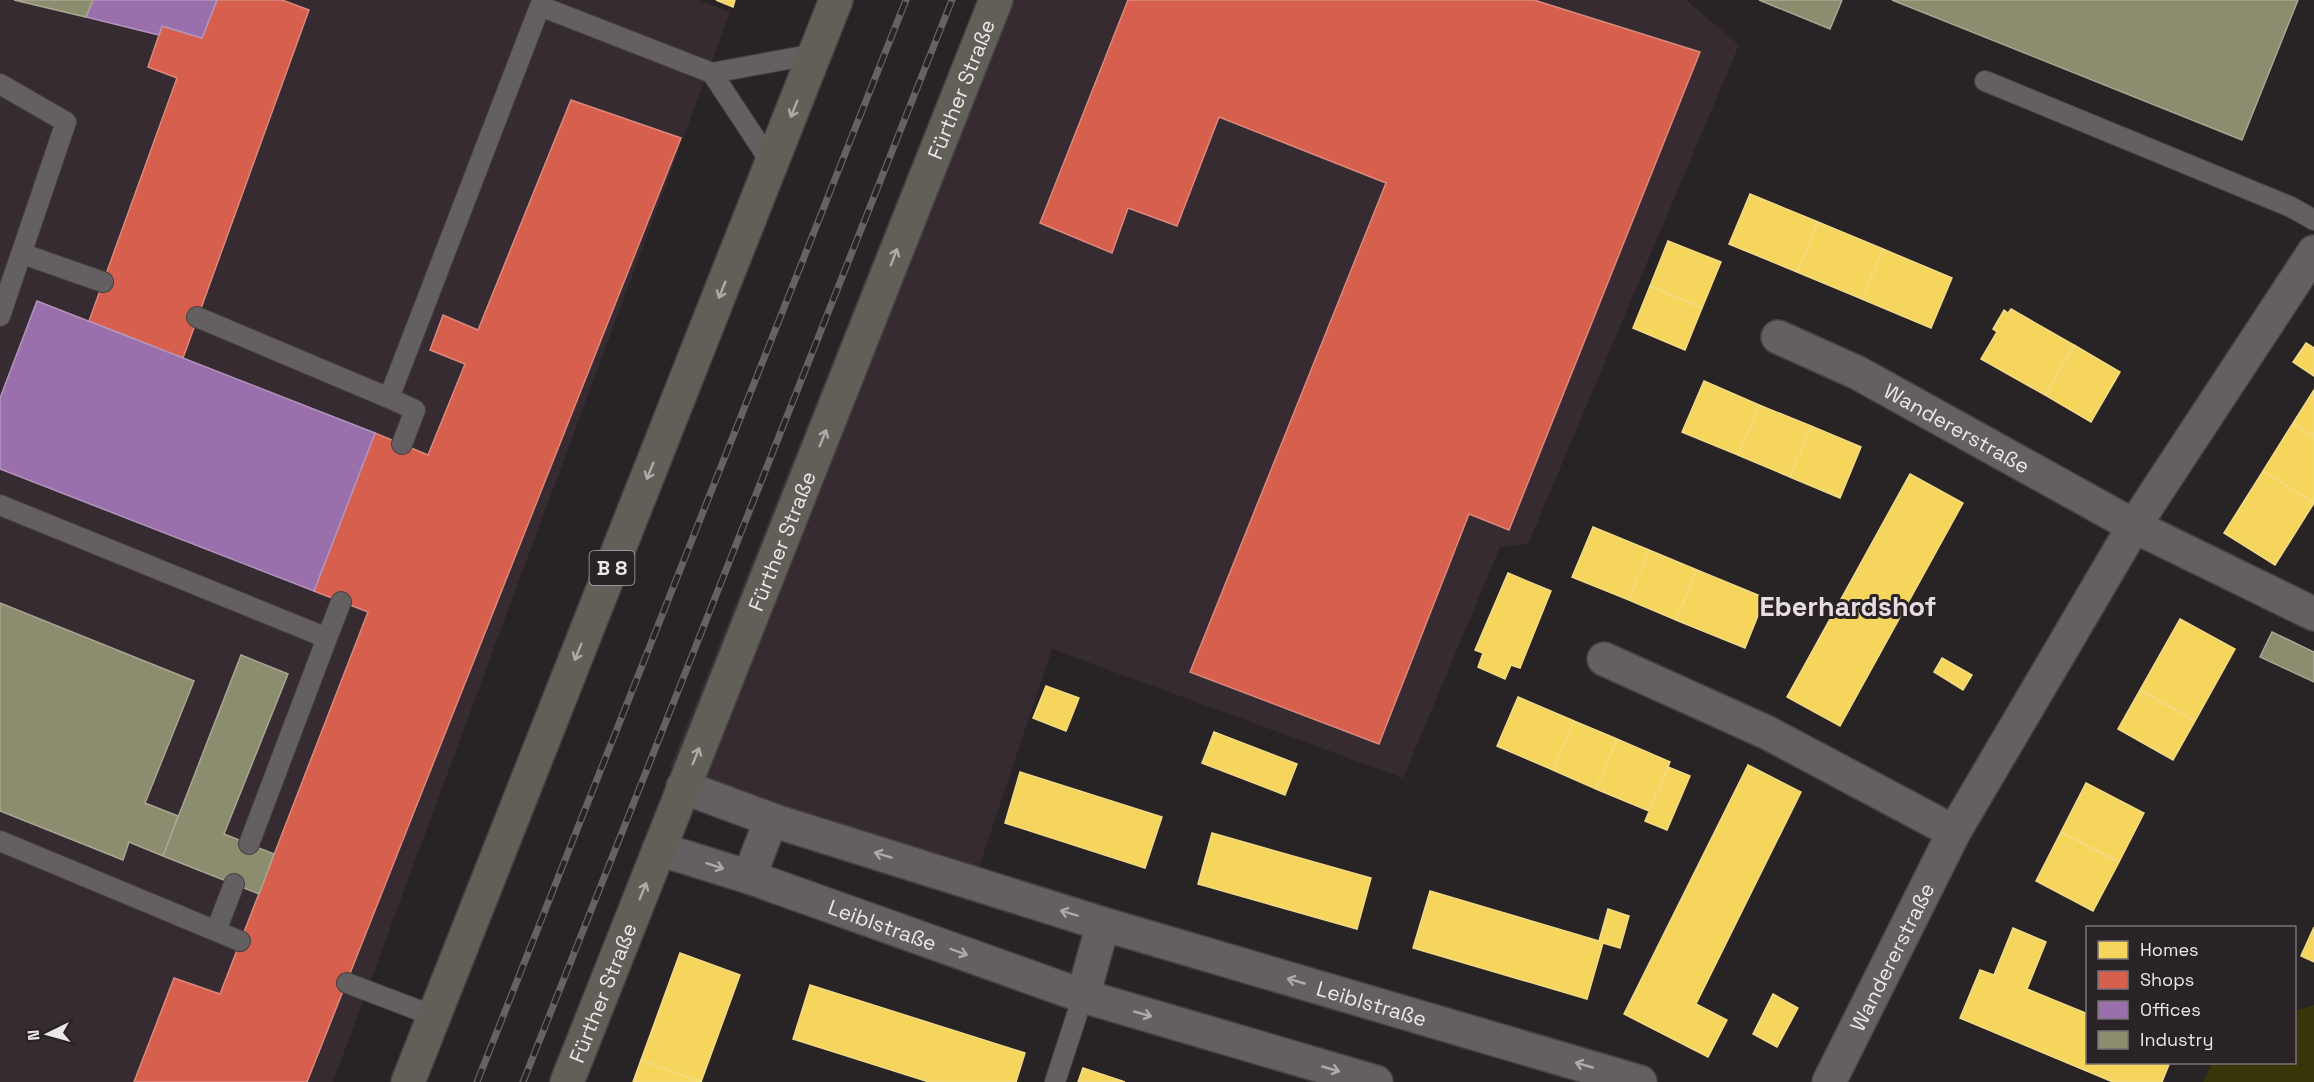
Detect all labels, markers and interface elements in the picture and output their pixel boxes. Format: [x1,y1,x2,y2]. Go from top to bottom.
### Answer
street label: Fürther Straße [921,15,1001,163]
one-way arrow [788,99,799,117]
one-way arrow [890,248,901,267]
one-way arrow [716,280,727,299]
street label: Wandererstraße [1879,377,2035,479]
one-way arrow [818,429,829,448]
one-way arrow [644,461,655,480]
street label: Fürther Straße [742,467,821,615]
road number: B 8 [590,551,634,585]
district label: Eberhardshof [1760,589,1937,624]
one-way arrow [572,643,583,661]
one-way arrow [691,747,702,766]
one-way arrow [874,849,893,860]
one-way arrow [705,862,724,873]
street label: Wandererstraße [1843,878,1940,1036]
one-way arrow [638,882,649,901]
street label: Leiblstraße [825,893,940,956]
one-way arrow [1060,907,1079,918]
street label: Fürther Straße [563,919,642,1067]
legend [2086,926,2296,1064]
text: Homes [2140,938,2199,961]
one-way arrow [949,947,968,958]
text: Shops [2140,968,2194,991]
street label: Leiblstraße [1313,974,1430,1032]
one-way arrow [1287,975,1306,986]
text: Offices [2140,998,2201,1021]
north arrow [18,1004,78,1064]
one-way arrow [1134,1008,1153,1020]
text: Industry [2140,1028,2213,1051]
text: N [23,1029,44,1042]
one-way arrow [1575,1059,1594,1071]
one-way arrow [1321,1064,1340,1075]

